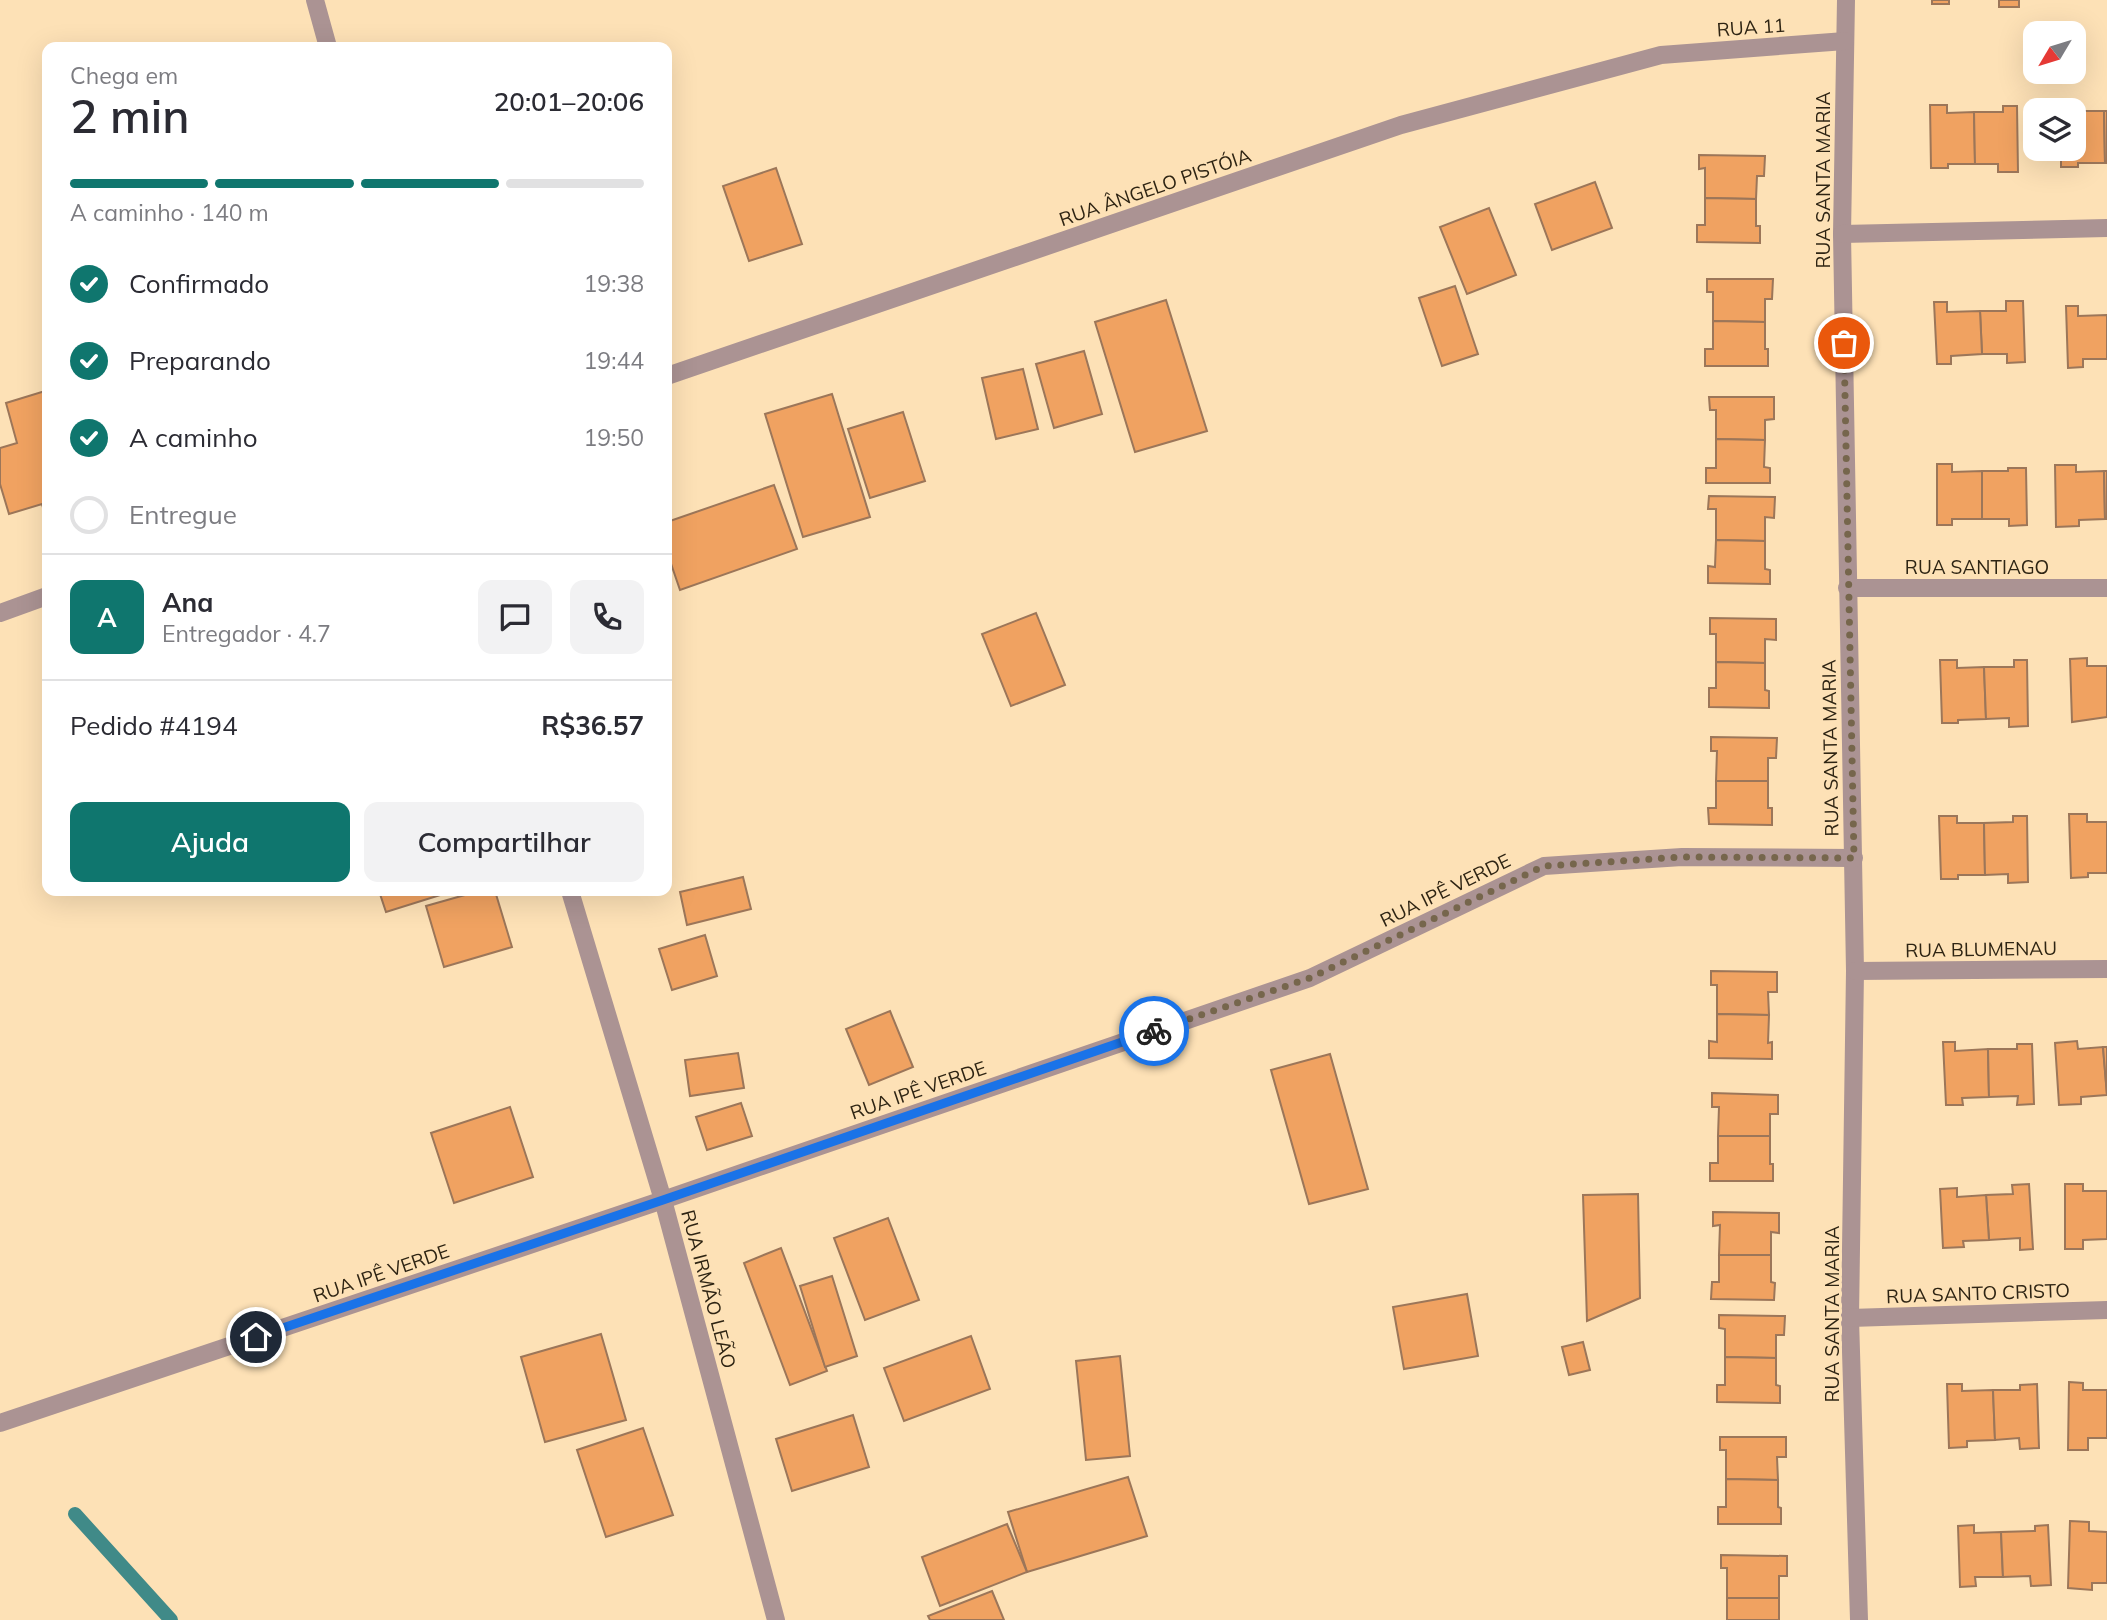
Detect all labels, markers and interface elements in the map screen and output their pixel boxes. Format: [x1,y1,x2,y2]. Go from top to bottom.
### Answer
street label: RUA 11 [1716,13,1786,41]
north arrow [2023,21,2086,84]
map controls [2023,21,2086,161]
text: Chega em [70,61,178,90]
text: 20:01–20:06 [494,85,644,118]
text: 2 min [70,87,189,145]
street label: RUA SANTA MARIA [1811,91,1835,269]
button: layers [2023,98,2086,161]
street label: RUA ÂNGELO PISTÓIA [1056,143,1254,231]
text: A caminho · 140 m [70,198,269,227]
icon: check [70,265,108,303]
text: Confirmado [129,267,269,300]
text: 19:38 [584,269,644,298]
pin [1814,313,1874,373]
icon: bag [1825,324,1863,362]
icon: check [70,342,108,380]
text: Preparando [129,344,271,377]
text: 19:44 [584,346,644,375]
icon: check [70,419,108,457]
text: A caminho [129,421,258,454]
text: 19:50 [584,423,644,452]
text: Entregue [129,498,237,531]
street label: RUA SANTIAGO [1905,555,2049,579]
button: chat [478,580,552,654]
button: phone [570,580,644,654]
text: Ana [162,586,213,619]
text: A [97,601,117,634]
text: Entregador · 4.7 [162,619,331,648]
street label: RUA SANTA MARIA [1816,659,1844,837]
text: Pedido #4194 [70,709,238,742]
text: R$36.57 [541,709,644,742]
button: Ajuda [70,802,350,882]
button: Compartilhar [364,802,644,882]
street label: RUA IPÊ VERDE [1376,848,1514,932]
street label: RUA BLUMENAU [1905,936,2057,962]
courier [1119,996,1189,1066]
icon: bike [1135,1012,1173,1050]
street label: RUA IPÊ VERDE [847,1056,989,1124]
street label: RUA IRMÃO LEÃO [676,1207,742,1371]
street label: RUA SANTA MARIA [1820,1225,1844,1403]
street label: RUA IPÊ VERDE [310,1239,452,1307]
street label: RUA SANTO CRISTO [1886,1278,2070,1308]
pin [226,1307,286,1367]
icon: home [237,1318,275,1356]

